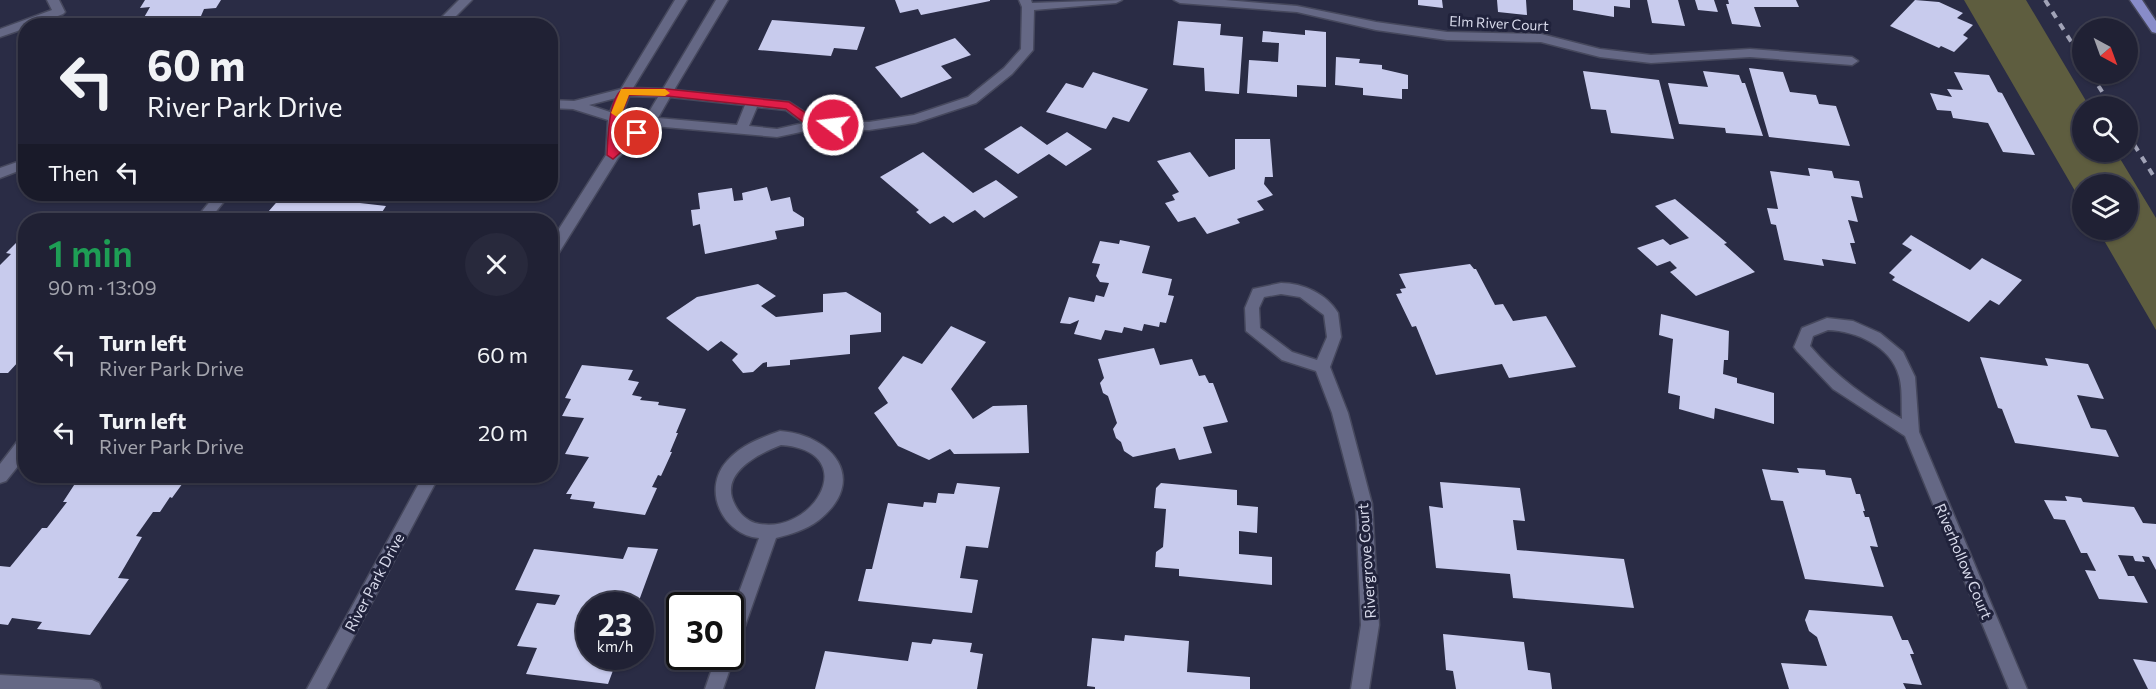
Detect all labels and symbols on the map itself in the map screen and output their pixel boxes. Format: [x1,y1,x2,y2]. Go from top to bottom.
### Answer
street label: Elm River Court [1449,12,1549,34]
north arrow [2072,18,2138,84]
position arrow [801,93,865,157]
pin [611,107,662,158]
street label: Riverhollow Court [1932,501,1996,621]
street label: Rivergrove Court [1353,503,1379,619]
street label: River Park Drive [341,530,407,634]
speed limit sign: 30 [666,592,744,670]

